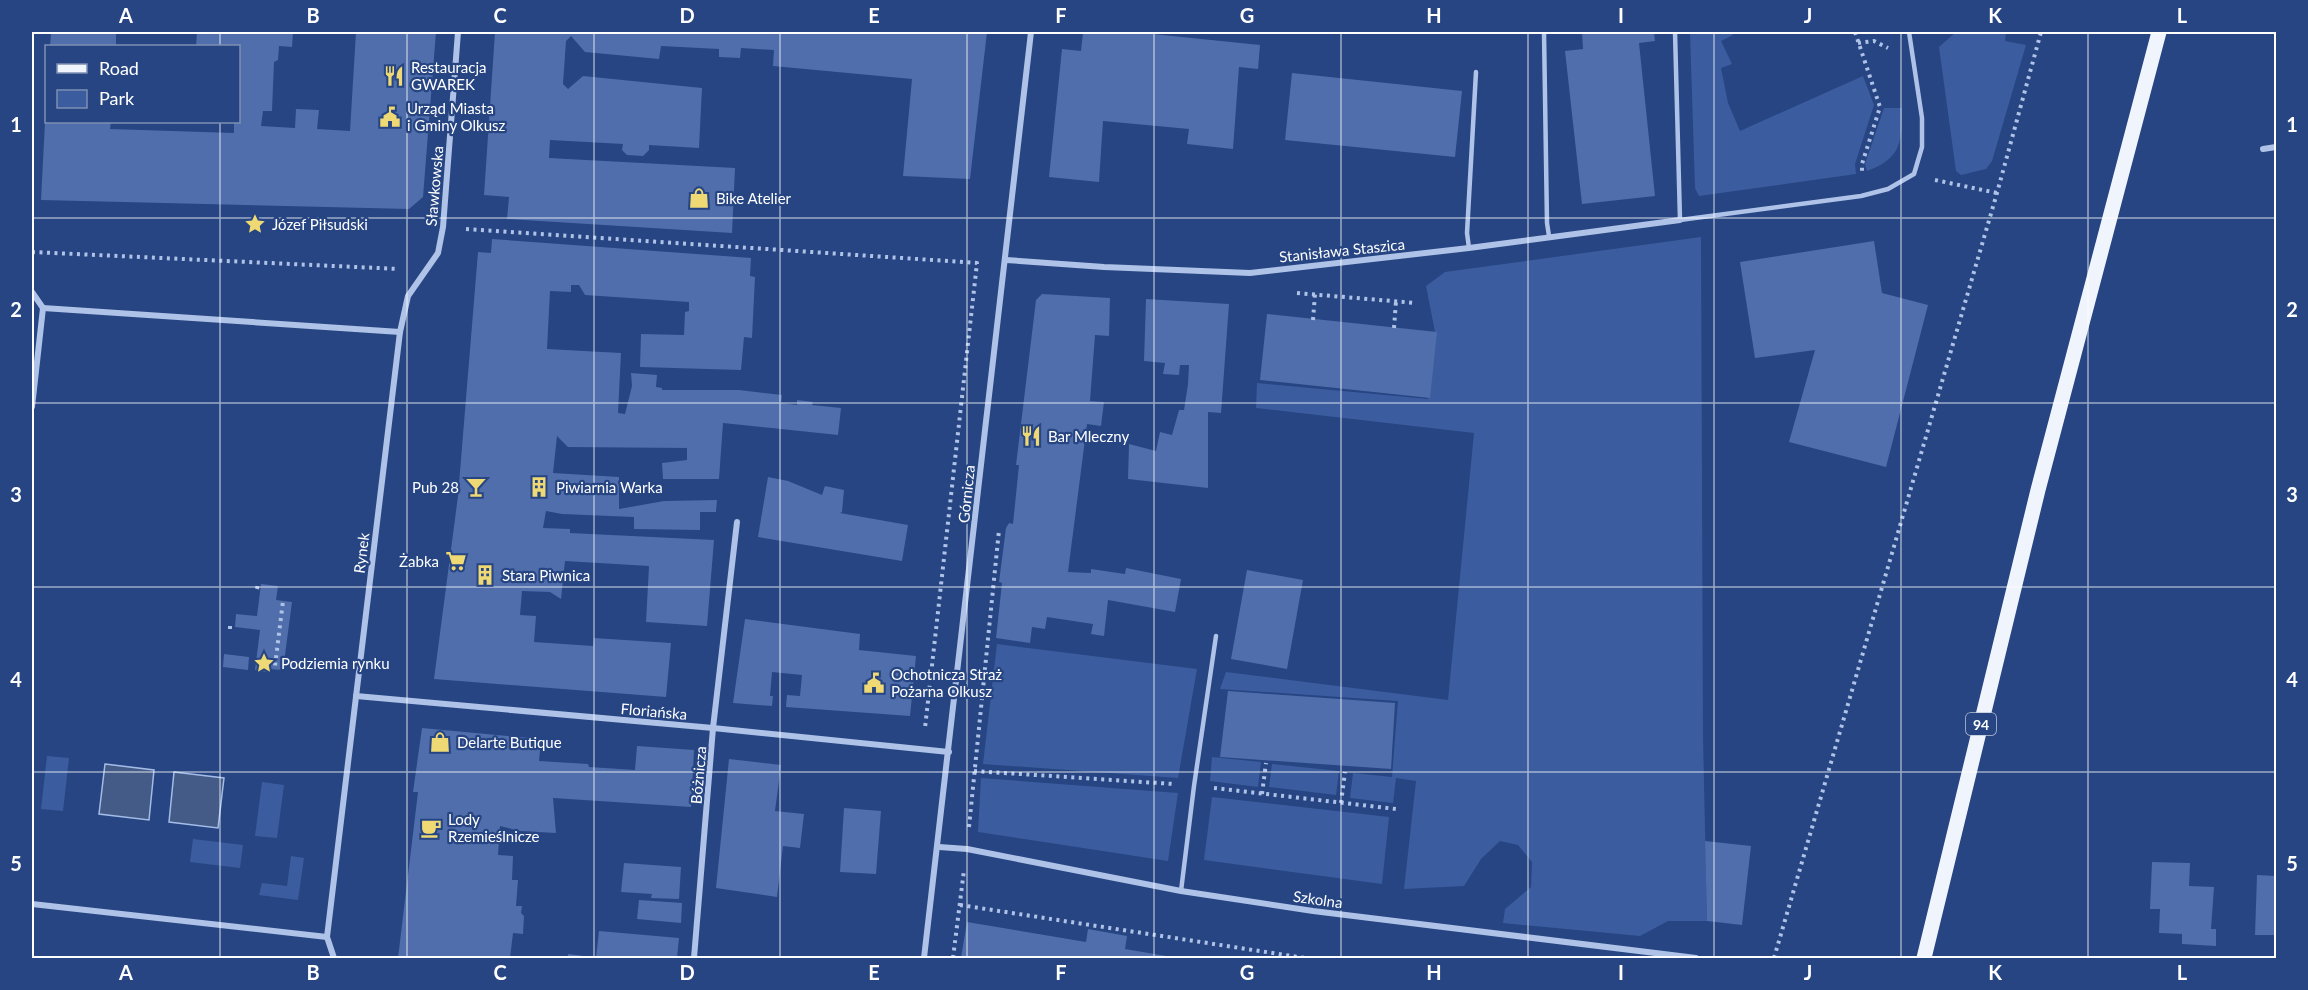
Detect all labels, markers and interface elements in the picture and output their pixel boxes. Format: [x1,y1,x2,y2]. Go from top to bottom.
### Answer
text: A [118,3,133,27]
text: B [306,3,320,27]
text: C [493,3,507,27]
text: D [679,3,695,27]
text: E [868,3,880,27]
text: F [1055,3,1067,27]
text: G [1240,3,1254,27]
text: H [1426,3,1442,27]
text: I [1618,3,1624,27]
text: J [1804,3,1812,27]
text: K [1988,3,2002,27]
text: L [2177,3,2188,27]
legend [45,45,240,123]
text: Road [99,57,139,79]
place label: Restauracja GWAREK [411,58,487,93]
restaurant icon: Restauracja GWAREK [382,64,406,88]
text: Park [99,87,135,109]
place label: Urząd Miasta i Gminy Olkusz [407,99,505,134]
public building icon: Urząd Miasta i Gminy Olkusz [378,105,402,129]
text: 1 [10,112,22,136]
text: 1 [2286,112,2298,136]
street label: Sławkowska [422,145,446,227]
shop icon: Bike Atelier [687,186,711,210]
place label: Bike Atelier [716,189,792,207]
place icon: Józef Piłsudski [243,212,267,236]
place label: Józef Piłsudski [272,215,368,233]
street label: Stanisława Staszica [1278,234,1406,266]
text: 2 [10,297,22,321]
text: 2 [2286,297,2298,321]
restaurant icon: Bar Mleczny [1019,424,1043,448]
place label: Bar Mleczny [1048,427,1129,445]
street label: Górnicza [954,464,978,524]
bar icon: Pub 28 [464,475,488,499]
building icon: Piwiarnia Warka [527,475,551,499]
place label: Pub 28 [412,478,459,496]
place label: Piwiarnia Warka [556,478,663,496]
text: 3 [10,482,22,506]
text: 3 [2286,482,2298,506]
street label: Rynek [350,531,372,574]
supermarket icon: Żabka [444,549,468,573]
place label: Żabka [399,552,439,570]
building icon: Stara Piwnica [473,563,497,587]
place label: Stara Piwnica [502,566,590,584]
place icon: Podziemia rynku [252,651,276,675]
place label: Podziemia rynku [281,654,390,672]
place label: Ochotnicza Straż Pożarna Olkusz [891,665,1002,700]
text: 4 [10,667,22,691]
text: 4 [2286,667,2298,691]
public building icon: Ochotnicza Straż Pożarna Olkusz [862,671,886,695]
street label: Floriańska [620,699,688,723]
road number: 94 [1966,713,1996,735]
shop icon: Delarte Butique [428,730,452,754]
place label: Delarte Butique [457,733,562,751]
street label: Bóżnicza [687,745,709,805]
place label: Lody Rzemieślnicze [448,810,540,845]
cafe icon: Lody Rzemieślnicze [419,816,443,840]
text: 5 [10,851,22,875]
text: 5 [2286,851,2298,875]
street label: Szkolna [1292,887,1344,911]
text: A [118,960,133,984]
text: B [306,960,320,984]
text: C [493,960,507,984]
text: D [679,960,695,984]
text: E [868,960,880,984]
text: F [1055,960,1067,984]
text: G [1240,960,1254,984]
text: H [1426,960,1442,984]
text: I [1618,960,1624,984]
text: J [1804,960,1812,984]
text: K [1988,960,2002,984]
text: L [2177,960,2188,984]

